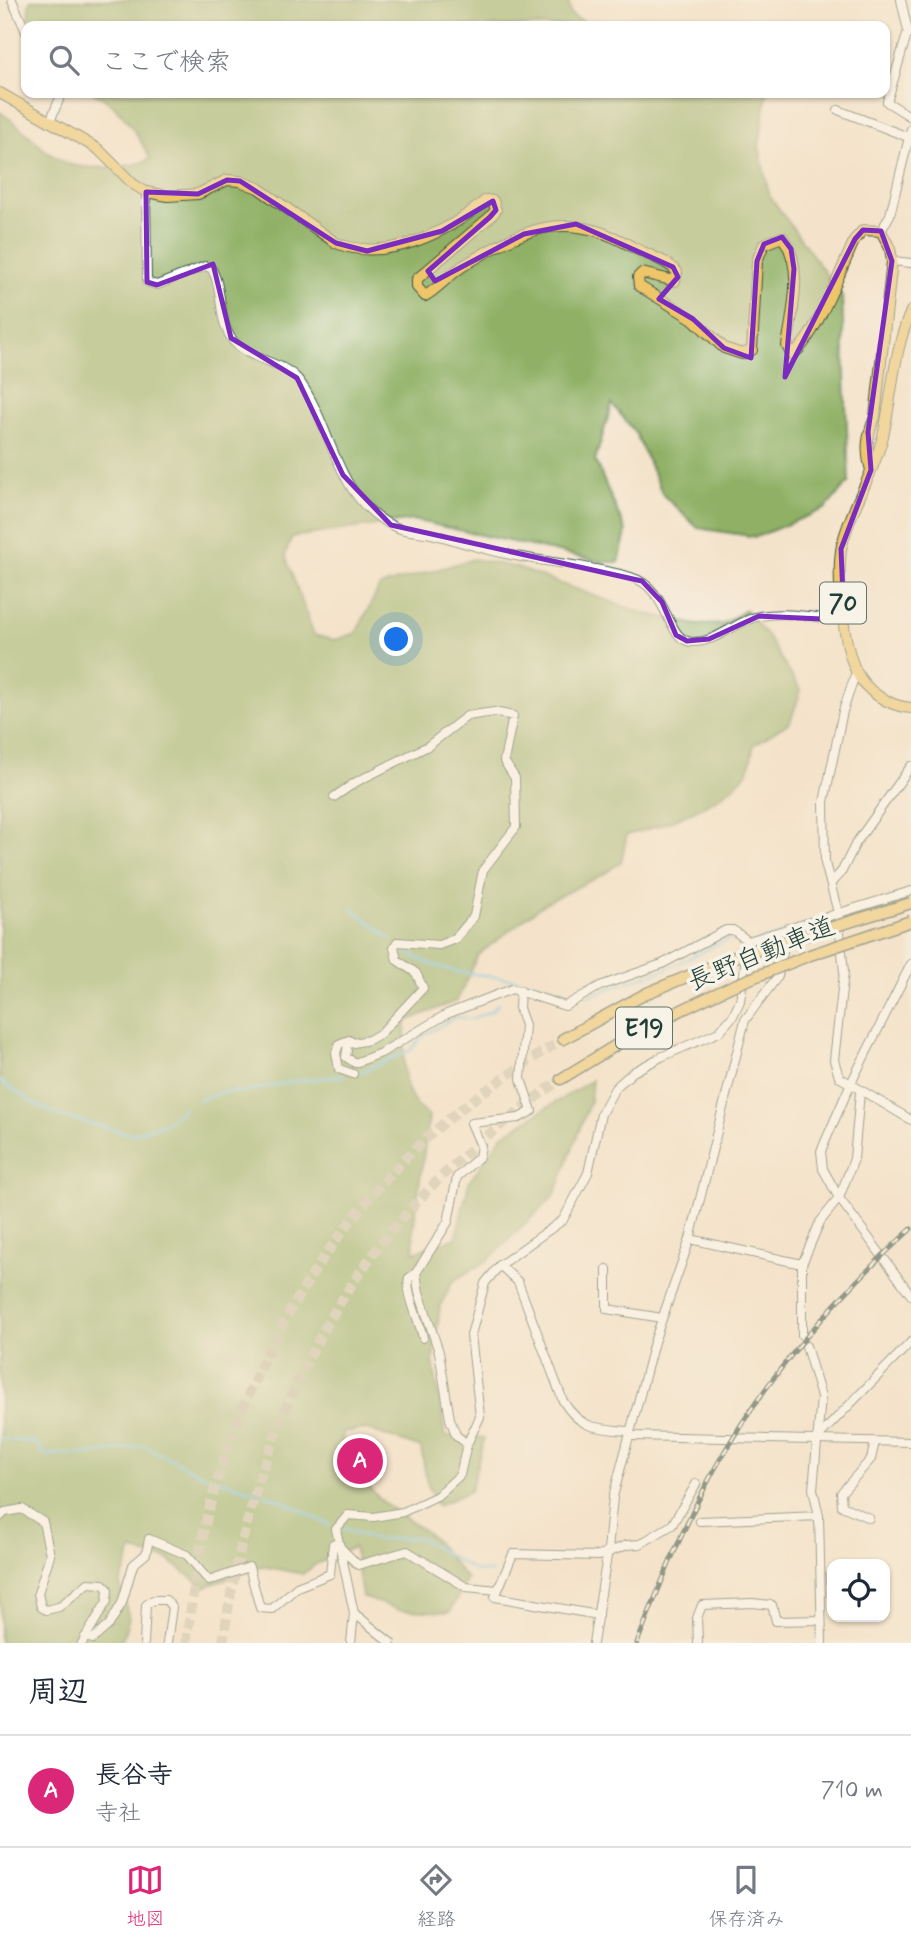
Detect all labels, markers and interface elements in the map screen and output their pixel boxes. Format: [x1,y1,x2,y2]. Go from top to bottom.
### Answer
search box [21,21,890,98]
icon: search [45,41,83,79]
text: ここで検索 [101,46,231,80]
road number: 70 [820,582,866,624]
your location [379,622,413,656]
street label: 長野自動車道 [683,910,840,1000]
road number: E19 [616,1008,672,1048]
pin: A [337,1435,383,1487]
map controls [827,1559,890,1622]
button: locate [827,1559,890,1622]
text: 周辺 [28,1673,88,1712]
text: 長谷寺 [95,1759,173,1793]
text: A [43,1776,59,1806]
text: 710 m [821,1776,883,1806]
text: 寺社 [95,1799,141,1829]
tab: 地図 [126,1861,165,1932]
tab: 経路 [417,1861,456,1932]
tab: 保存済み [708,1861,785,1932]

